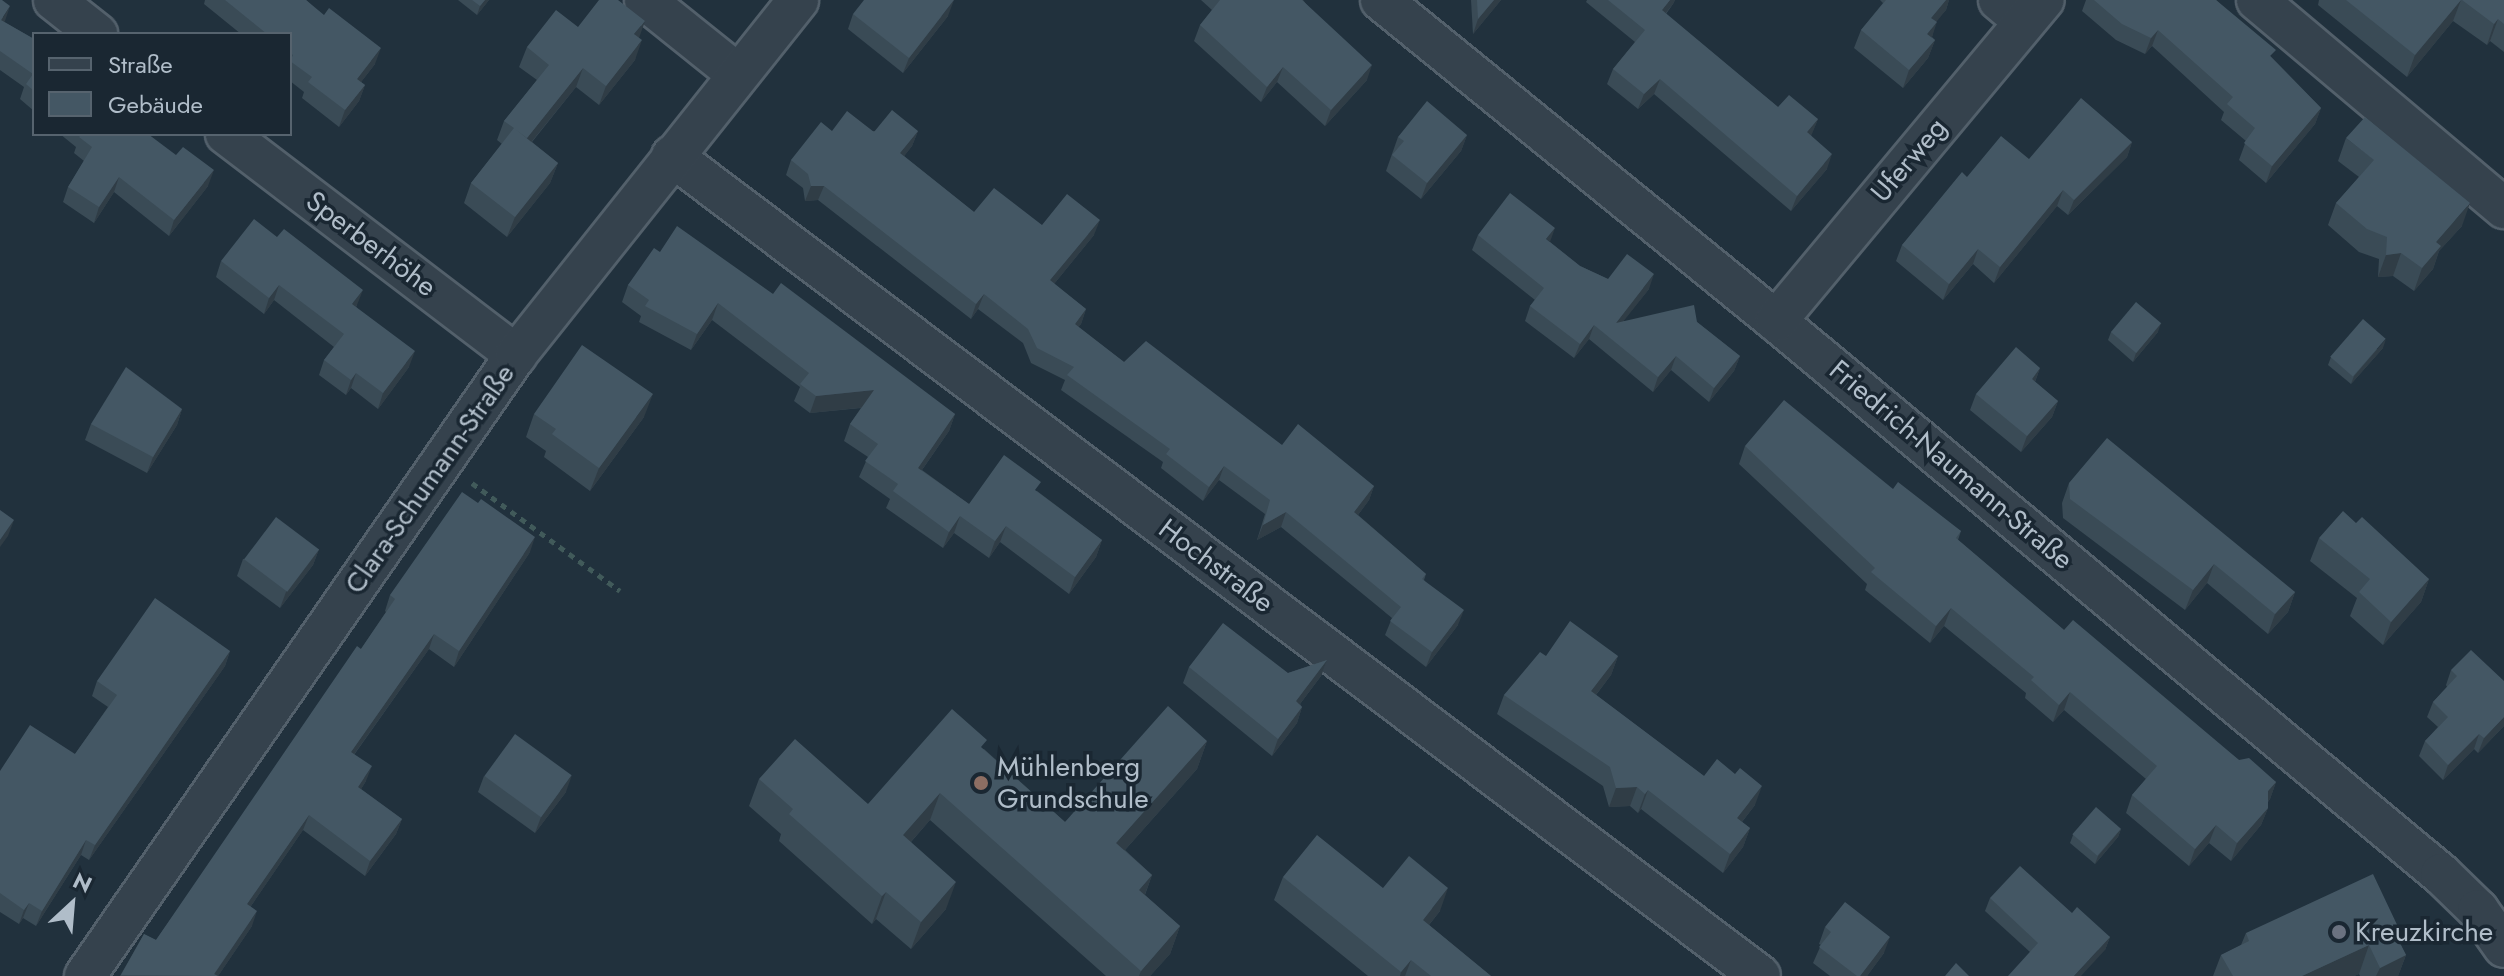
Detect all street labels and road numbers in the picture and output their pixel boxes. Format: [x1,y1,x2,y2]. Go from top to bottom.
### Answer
street label: Uferweg [1864,111,1954,209]
street label: Sperberhöhe [299,184,443,304]
street label: Friedrich-Naumann-Straße [1822,353,2080,577]
street label: Clara-Schumann-Straße [338,358,522,600]
street label: Hochstraße [1152,512,1280,620]

